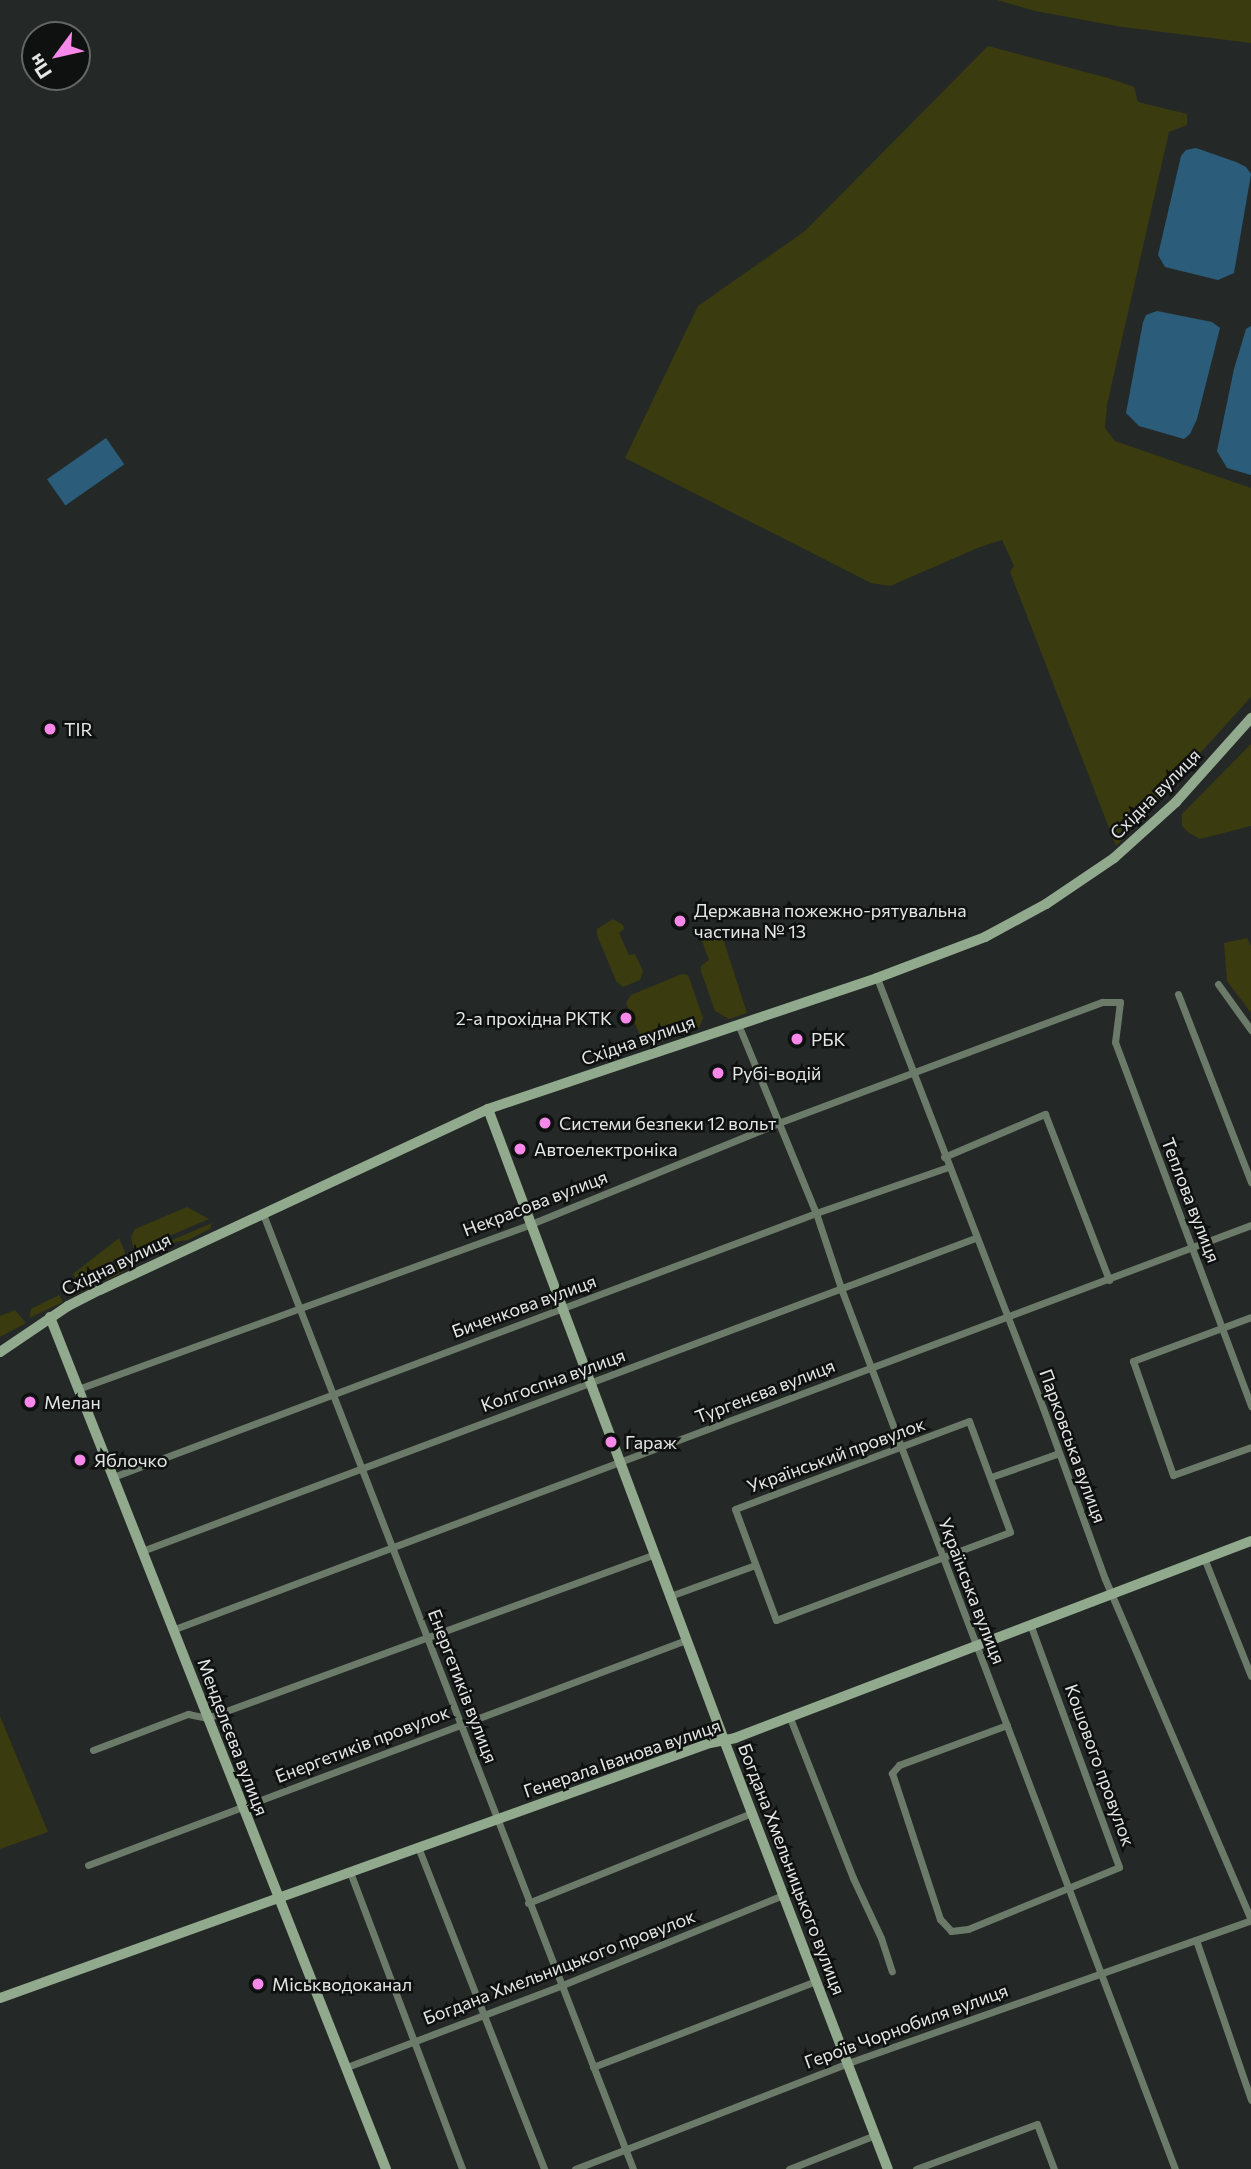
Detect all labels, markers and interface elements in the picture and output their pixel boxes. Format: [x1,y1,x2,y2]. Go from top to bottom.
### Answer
north arrow [21,21,91,91]
text: Пн [23,50,56,83]
place label: TIR [64,718,93,740]
marker: TIR [42,721,58,737]
street label: Східна вулиця [1105,744,1205,844]
place label: Державна пожежно-рятувальна частина № 13 [694,900,967,942]
marker: Державна пожежно-рятувальна частина № 13 [672,913,688,929]
place label: 2-а прохідна РКТК [456,1007,612,1029]
street label: Східна вулиця [578,1010,698,1070]
marker: 2-а прохідна РКТК [618,1010,634,1026]
place label: РБК [811,1028,846,1050]
marker: РБК [789,1031,805,1047]
place label: Рубі-водій [732,1062,821,1084]
marker: Рубі-водій [710,1065,726,1081]
place label: Системи безпеки 12 вольт [559,1112,776,1134]
marker: Системи безпеки 12 вольт [537,1115,553,1131]
street label: Теплова вулиця [1157,1134,1225,1266]
place label: Автоелектроніка [534,1138,678,1160]
marker: Автоелектроніка [512,1141,528,1157]
street label: Некрасова вулиця [460,1165,610,1241]
street label: Східна вулиця [58,1228,174,1300]
street label: Биченкова вулиця [449,1270,599,1342]
street label: Колгоспна вулиця [478,1344,628,1416]
street label: Тургенєва вулиця [692,1354,838,1428]
street label: Парковська вулиця [1035,1366,1111,1526]
place label: Мелан [44,1391,101,1413]
marker: Мелан [22,1394,38,1410]
street label: Український провулок [744,1413,928,1497]
place label: Гараж [625,1431,677,1453]
marker: Гараж [603,1434,619,1450]
place label: Яблочко [94,1449,168,1471]
marker: Яблочко [72,1452,88,1468]
street label: Українська вулиця [934,1515,1010,1667]
street label: Енергетиків вулиця [424,1606,502,1766]
street label: Менделєєва вулиця [193,1655,273,1819]
street label: Кошового провулок [1061,1681,1139,1849]
street label: Енергетиків провулок [272,1701,452,1787]
street label: Генерала Іванова вулиця [521,1714,723,1802]
street label: Богдана Хмельницького вулиця [734,1740,850,1998]
street label: Богдана Хмельницького провулок [420,1905,698,2029]
place label: Міськводоканал [272,1973,412,1995]
marker: Міськводоканал [250,1976,266,1992]
street label: Героїв Чорнобиля вулиця [801,1979,1011,2073]

